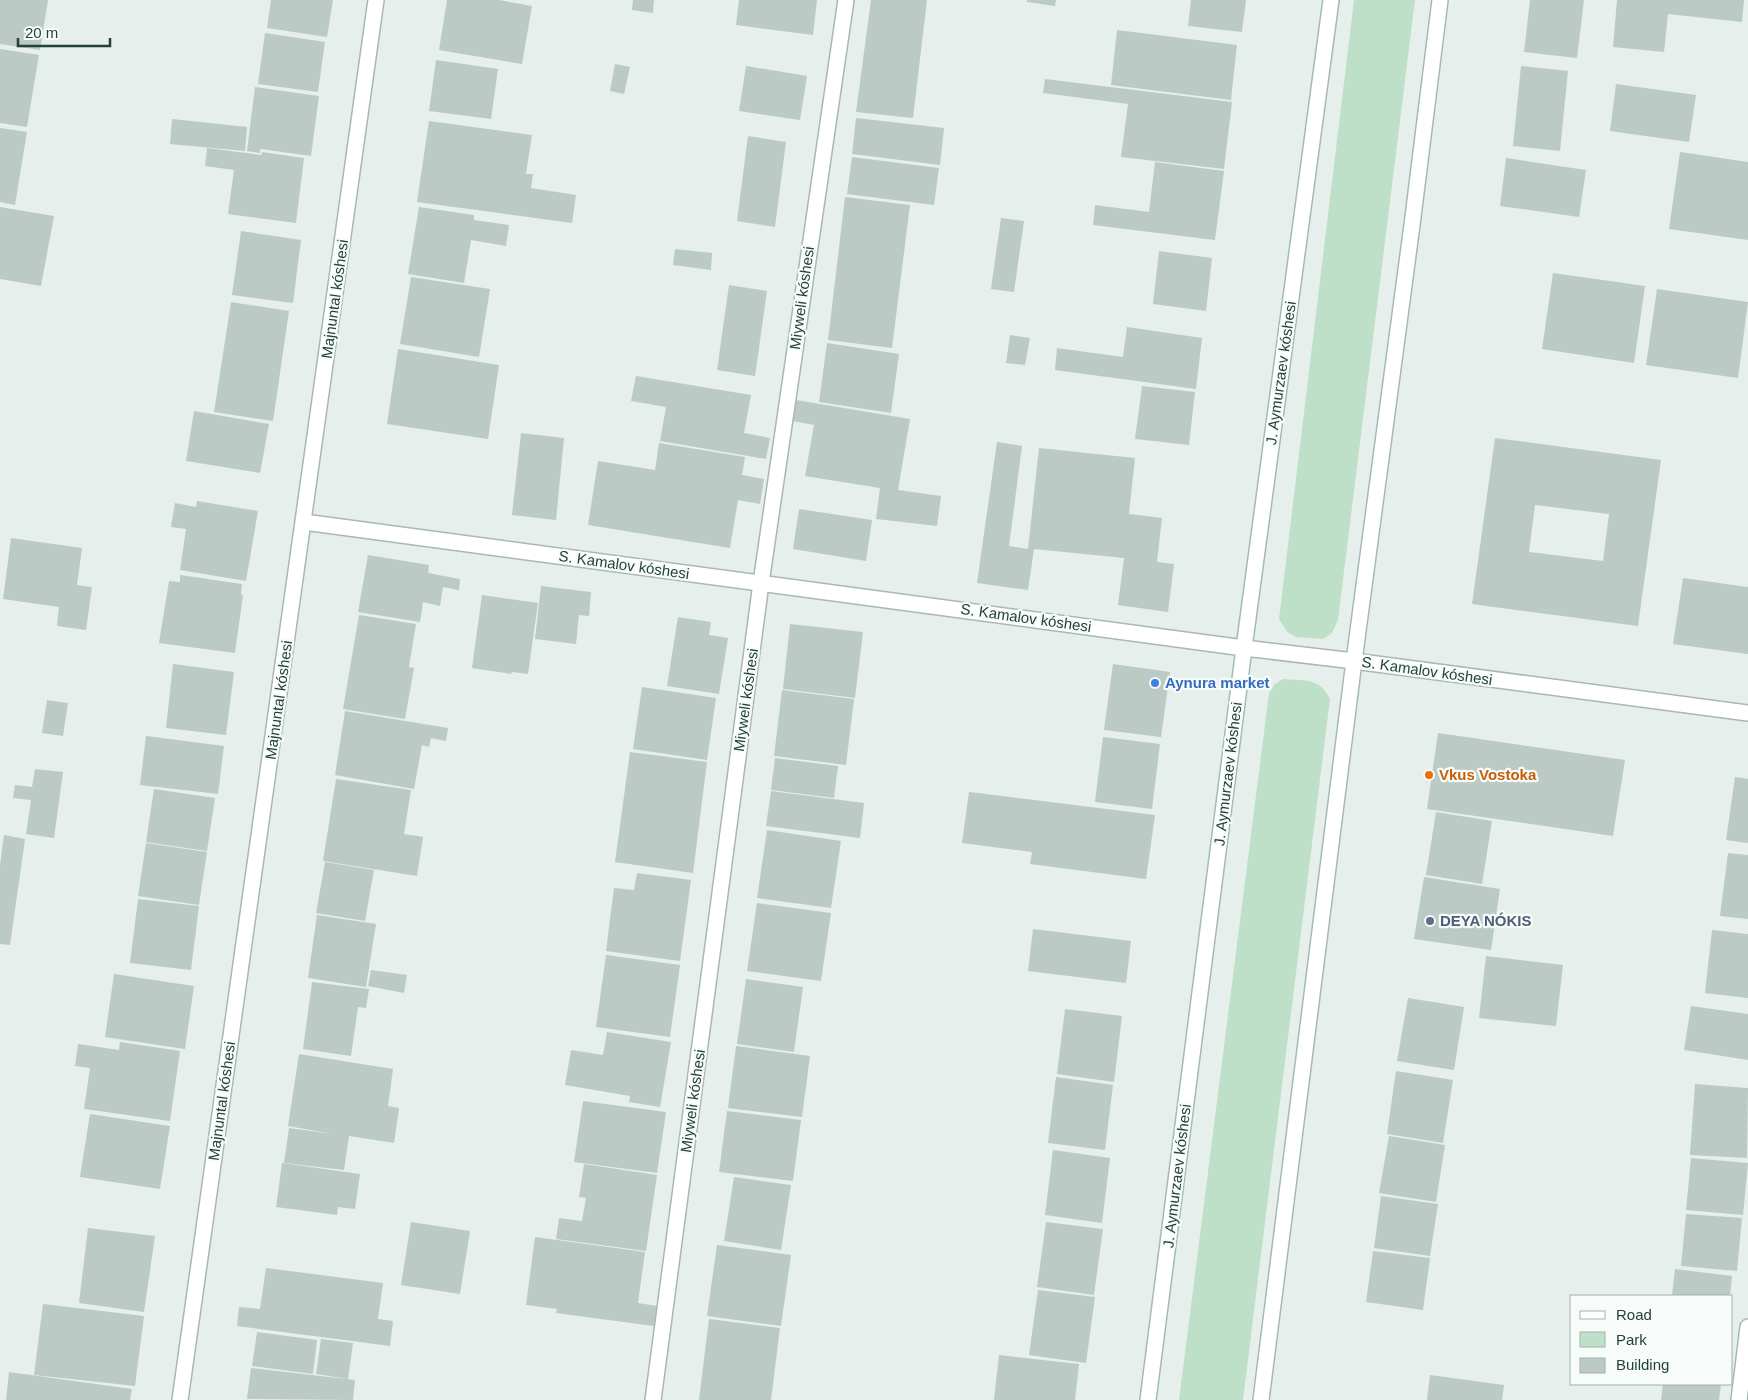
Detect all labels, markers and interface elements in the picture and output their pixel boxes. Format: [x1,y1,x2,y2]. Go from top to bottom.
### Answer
scale bar [18,15,110,47]
text: 20 m [25,24,58,41]
street label: Majnuntal kóshesi [318,238,351,360]
street label: Miyweli kóshesi [786,245,817,351]
street label: J. Aymurzaev kóshesi [1262,300,1299,446]
street label: S. Kamalov kóshesi [558,547,690,582]
street label: S. Kamalov kóshesi [960,600,1092,635]
street label: Majnuntal kóshesi [262,639,295,761]
street label: Miyweli kóshesi [730,647,761,753]
street label: S. Kamalov kóshesi [1361,653,1493,688]
place label: Aynura market [1165,674,1270,691]
marker: Aynura market [1149,677,1161,689]
street label: J. Aymurzaev kóshesi [1210,701,1245,847]
place label: Vkus Vostoka [1439,766,1537,783]
marker: Vkus Vostoka [1423,769,1435,781]
place label: DEYA NÓKIS [1440,912,1531,929]
marker: DEYA NÓKIS [1424,915,1436,927]
street label: Majnuntal kóshesi [205,1040,238,1162]
street label: Miyweli kóshesi [677,1048,708,1154]
street label: J. Aymurzaev kóshesi [1159,1103,1194,1249]
legend [1570,1295,1733,1385]
text: Road [1616,1306,1652,1323]
text: Park [1616,1331,1647,1348]
text: Building [1616,1356,1669,1373]

